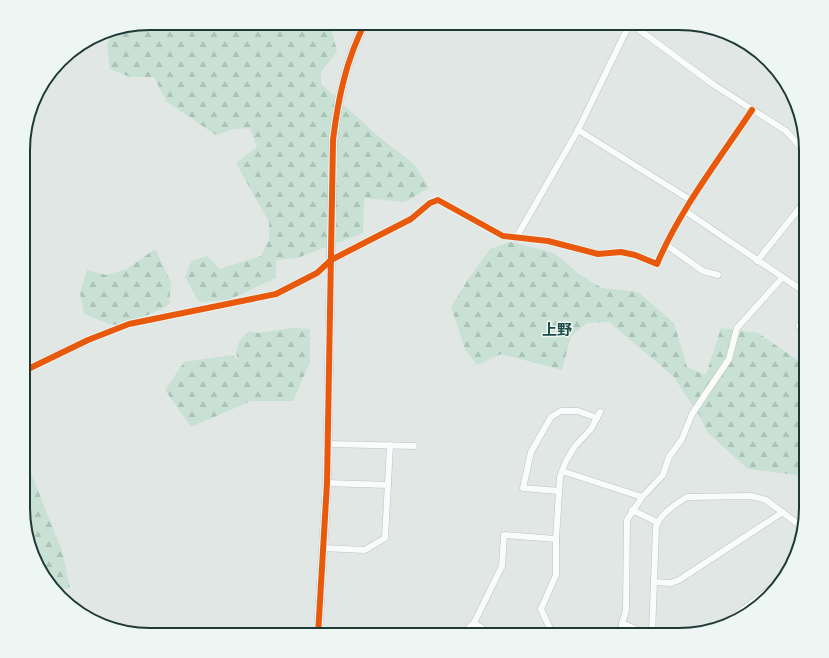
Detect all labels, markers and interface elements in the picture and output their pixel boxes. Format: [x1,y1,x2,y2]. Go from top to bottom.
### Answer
district label: 上野 [542,320,572,340]

